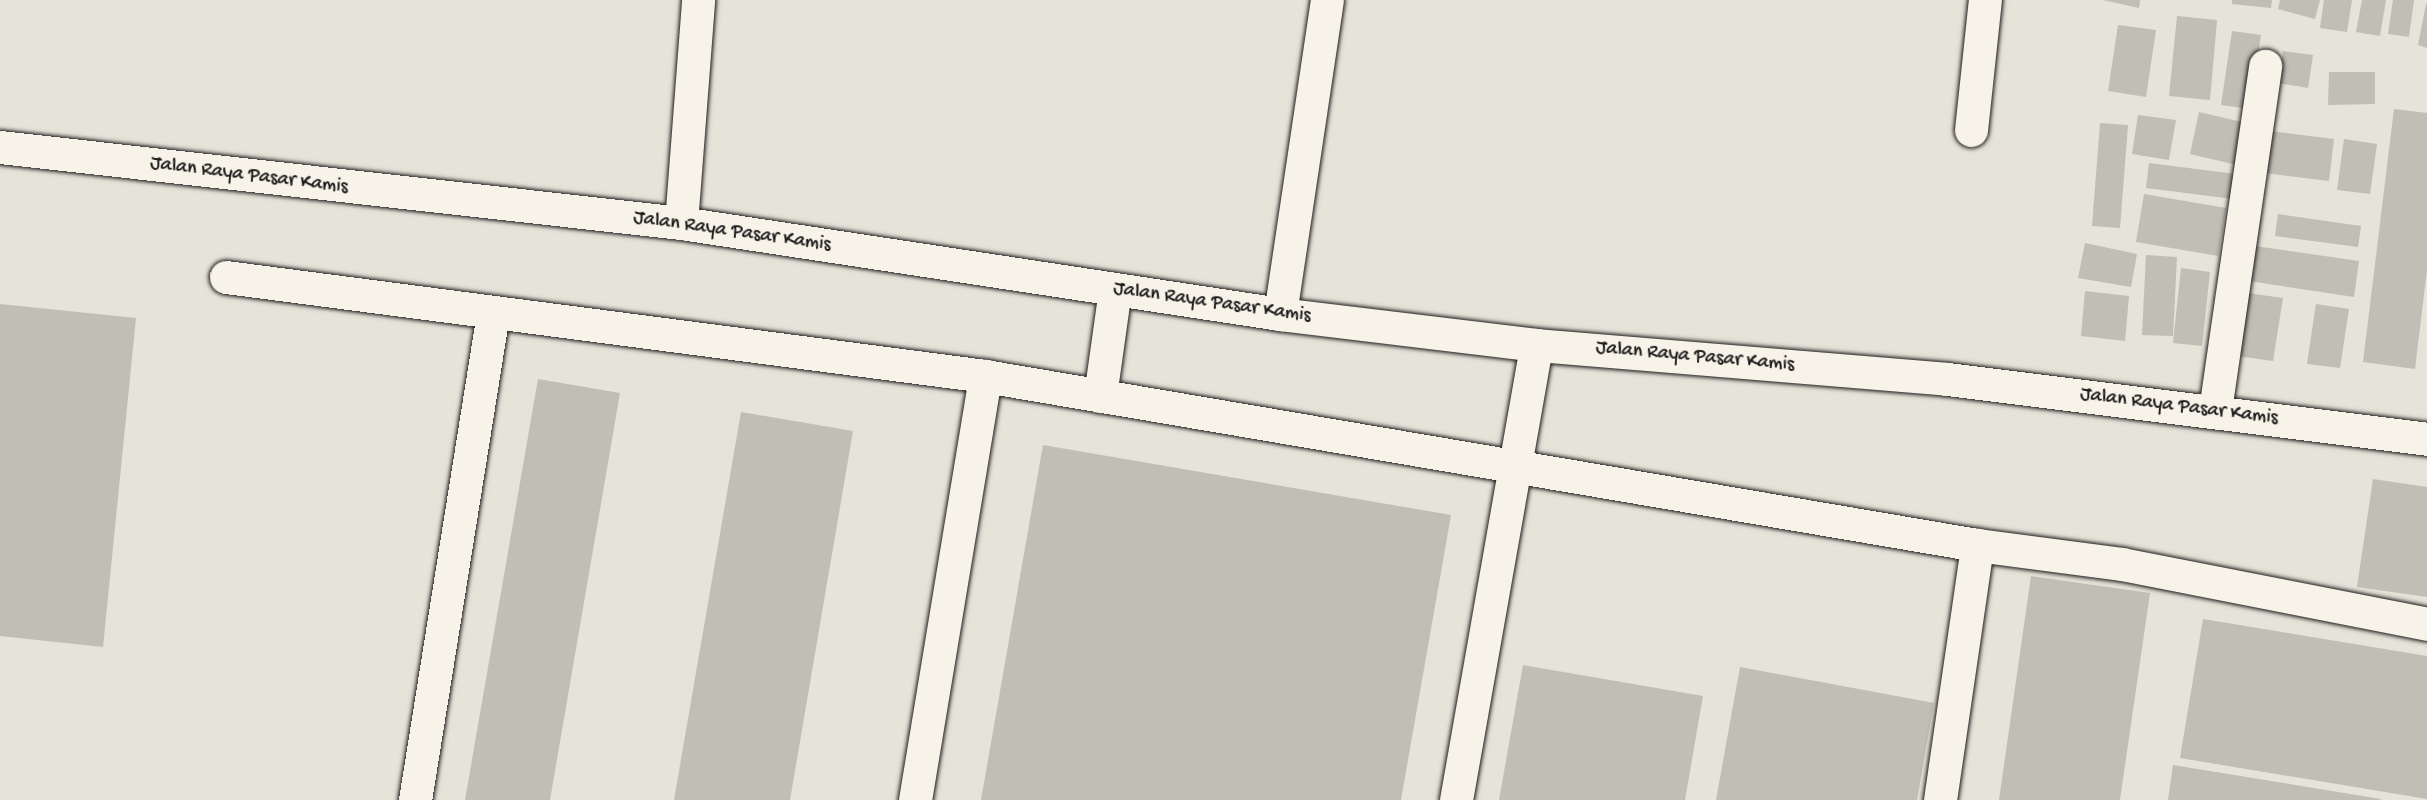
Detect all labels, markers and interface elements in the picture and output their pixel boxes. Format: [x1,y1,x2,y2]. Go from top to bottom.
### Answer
street label: Jalan Raya Pasar Kamis [149,152,349,200]
street label: Jalan Raya Pasar Kamis [632,206,832,258]
street label: Jalan Raya Pasar Kamis [1112,277,1312,329]
street label: Jalan Raya Pasar Kamis [1595,336,1795,378]
street label: Jalan Raya Pasar Kamis [2079,383,2279,431]

